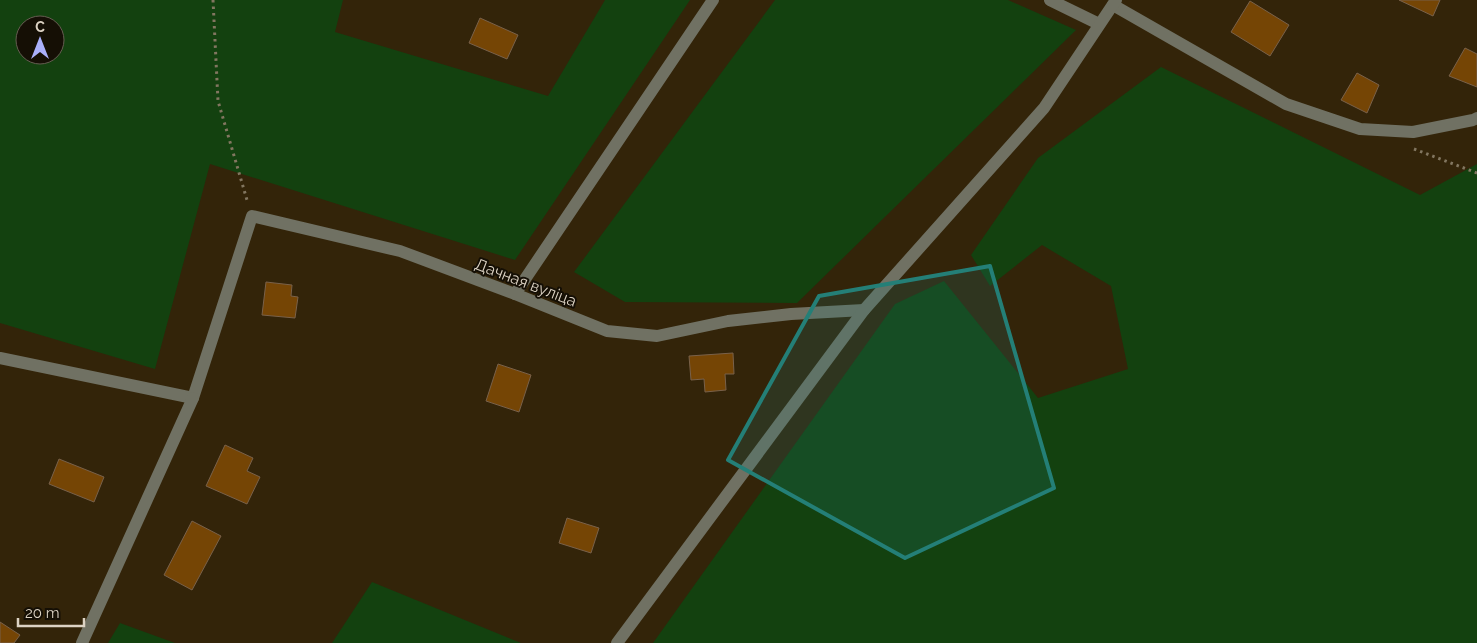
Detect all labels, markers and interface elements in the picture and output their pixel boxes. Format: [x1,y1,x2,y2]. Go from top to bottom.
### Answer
north arrow [15,15,65,65]
text: С [35,19,45,35]
street label: Дачная вуліца [472,254,579,311]
scale bar [18,596,84,628]
text: 20 m [25,604,60,622]

